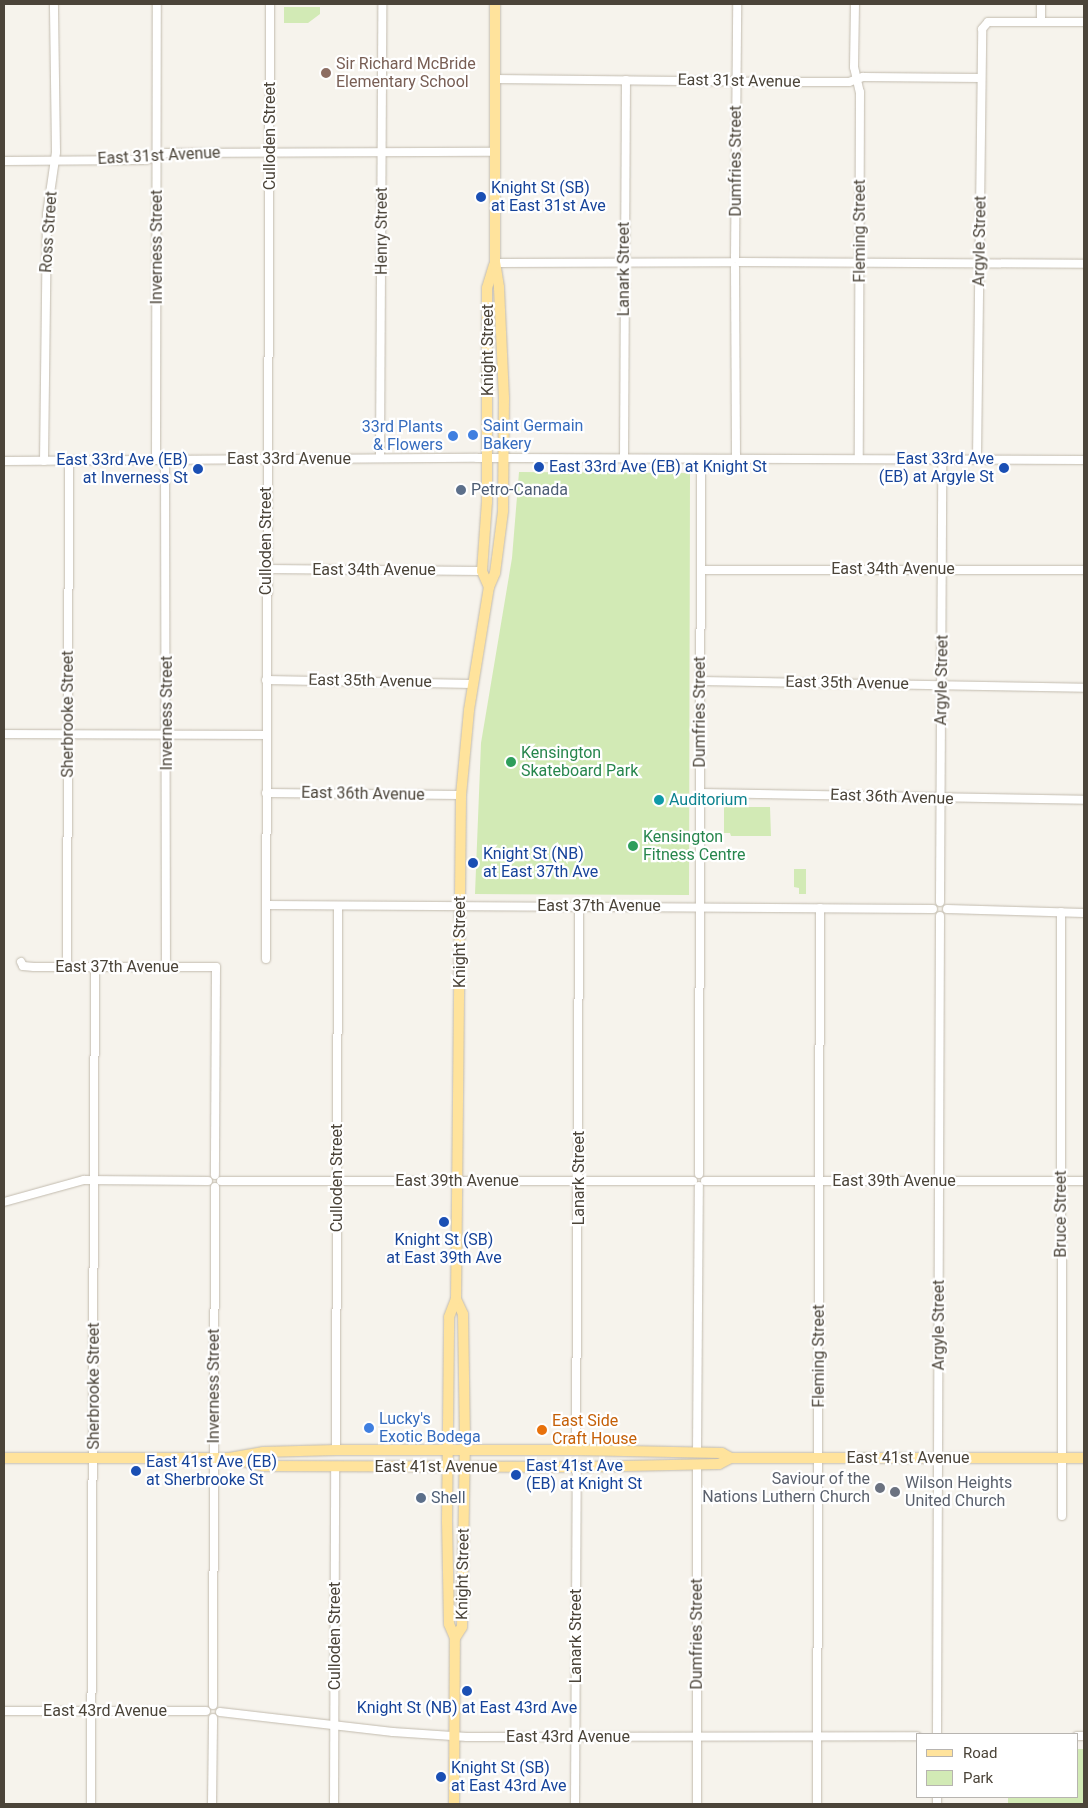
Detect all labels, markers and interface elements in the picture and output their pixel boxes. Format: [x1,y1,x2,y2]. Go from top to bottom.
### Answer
place label: Sir Richard McBride Elementary School [336,54,476,92]
marker: Sir Richard McBride Elementary School [320,67,332,79]
street label: East 31st Avenue [677,70,801,92]
street label: Culloden Street [260,82,280,190]
street label: Dumfries Street [726,105,746,217]
street label: East 31st Avenue [97,143,221,169]
place label: Knight St (SB) at East 31st Ave [491,178,606,216]
street label: Fleming Street [850,179,870,283]
street label: Henry Street [372,187,392,275]
street label: Inverness Street [147,190,167,304]
street label: Ross Street [37,191,61,273]
marker: Knight St (SB) at East 31st Ave [475,191,487,203]
street label: Argyle Street [970,195,990,287]
street label: Lanark Street [614,222,634,316]
street label: Knight Street [478,304,498,396]
place label: Saint Germain Bakery [483,416,583,454]
place label: 33rd Plants & Flowers [362,417,443,455]
marker: Saint Germain Bakery [467,429,479,441]
marker: 33rd Plants & Flowers [447,430,459,442]
street label: East 33rd Avenue [227,449,351,469]
place label: East 33rd Ave (EB) at Argyle St [879,449,994,487]
place label: East 33rd Ave (EB) at Inverness St [56,450,188,488]
place label: East 33rd Ave (EB) at Knight St [549,457,767,477]
marker: East 33rd Ave (EB) at Knight St [533,461,545,473]
marker: East 33rd Ave (EB) at Argyle St [998,462,1010,474]
marker: East 33rd Ave (EB) at Inverness St [192,463,204,475]
place label: Petro-Canada [471,480,568,500]
marker: Petro-Canada [455,484,467,496]
street label: Culloden Street [256,487,276,595]
street label: East 34th Avenue [831,559,955,579]
street label: East 34th Avenue [312,560,436,580]
street label: Argyle Street [932,634,952,726]
street label: Sherbrooke Street [58,650,78,778]
street label: Inverness Street [157,656,177,770]
street label: Dumfries Street [690,656,710,768]
street label: East 35th Avenue [308,670,432,692]
street label: East 35th Avenue [785,672,909,694]
place label: Kensington Skateboard Park [521,743,638,781]
marker: Kensington Skateboard Park [505,756,517,768]
street label: East 36th Avenue [301,783,425,805]
street label: East 36th Avenue [830,785,954,809]
place label: Auditorium [669,790,747,810]
marker: Auditorium [653,794,665,806]
place label: Kensington Fitness Centre [643,827,746,865]
marker: Kensington Fitness Centre [627,840,639,852]
place label: Knight St (NB) at East 37th Ave [483,844,598,882]
marker: Knight St (NB) at East 37th Ave [467,857,479,869]
street label: Knight Street [450,896,470,988]
street label: East 37th Avenue [537,896,661,916]
street label: East 37th Avenue [55,957,179,977]
street label: Culloden Street [327,1124,347,1232]
street label: Lanark Street [569,1131,589,1225]
street label: Bruce Street [1051,1170,1071,1258]
street label: East 39th Avenue [395,1171,519,1191]
street label: East 39th Avenue [832,1171,956,1191]
marker: Knight St (SB) at East 39th Ave [438,1216,450,1228]
place label: Knight St (SB) at East 39th Ave [386,1230,502,1268]
street label: Argyle Street [929,1280,949,1370]
street label: Fleming Street [809,1304,829,1408]
street label: Sherbrooke Street [84,1322,104,1450]
street label: Inverness Street [204,1329,224,1443]
place label: Lucky's Exotic Bodega [379,1409,481,1447]
place label: East Side Craft House [552,1411,637,1449]
marker: Lucky's Exotic Bodega [363,1422,375,1434]
marker: East Side Craft House [536,1424,548,1436]
street label: East 41st Avenue [846,1448,970,1468]
place label: East 41st Ave (EB) at Sherbrooke St [146,1452,277,1490]
place label: East 41st Ave (EB) at Knight St [526,1456,642,1494]
street label: East 41st Avenue [374,1457,498,1477]
marker: East 41st Ave (EB) at Sherbrooke St [130,1465,142,1477]
marker: East 41st Ave (EB) at Knight St [510,1469,522,1481]
place label: Saviour of the Nations Luthern Church [702,1469,870,1507]
place label: Wilson Heights United Church [905,1473,1012,1511]
marker: Saviour of the Nations Luthern Church [874,1482,886,1494]
marker: Wilson Heights United Church [889,1486,901,1498]
place label: Shell [431,1488,466,1508]
marker: Shell [415,1492,427,1504]
street label: Knight Street [453,1528,473,1620]
street label: Dumfries Street [687,1578,707,1690]
street label: Culloden Street [325,1582,345,1690]
street label: Lanark Street [566,1589,586,1683]
marker: Knight St (NB) at East 43rd Ave [461,1685,473,1697]
place label: Knight St (NB) at East 43rd Ave [357,1698,577,1718]
street label: East 43rd Avenue [43,1701,167,1721]
street label: East 43rd Avenue [506,1727,630,1747]
legend [916,1733,1078,1798]
text: Road [963,1744,997,1762]
place label: Knight St (SB) at East 43rd Ave [451,1758,567,1796]
text: Park [963,1769,993,1787]
marker: Knight St (SB) at East 43rd Ave [435,1771,447,1783]

